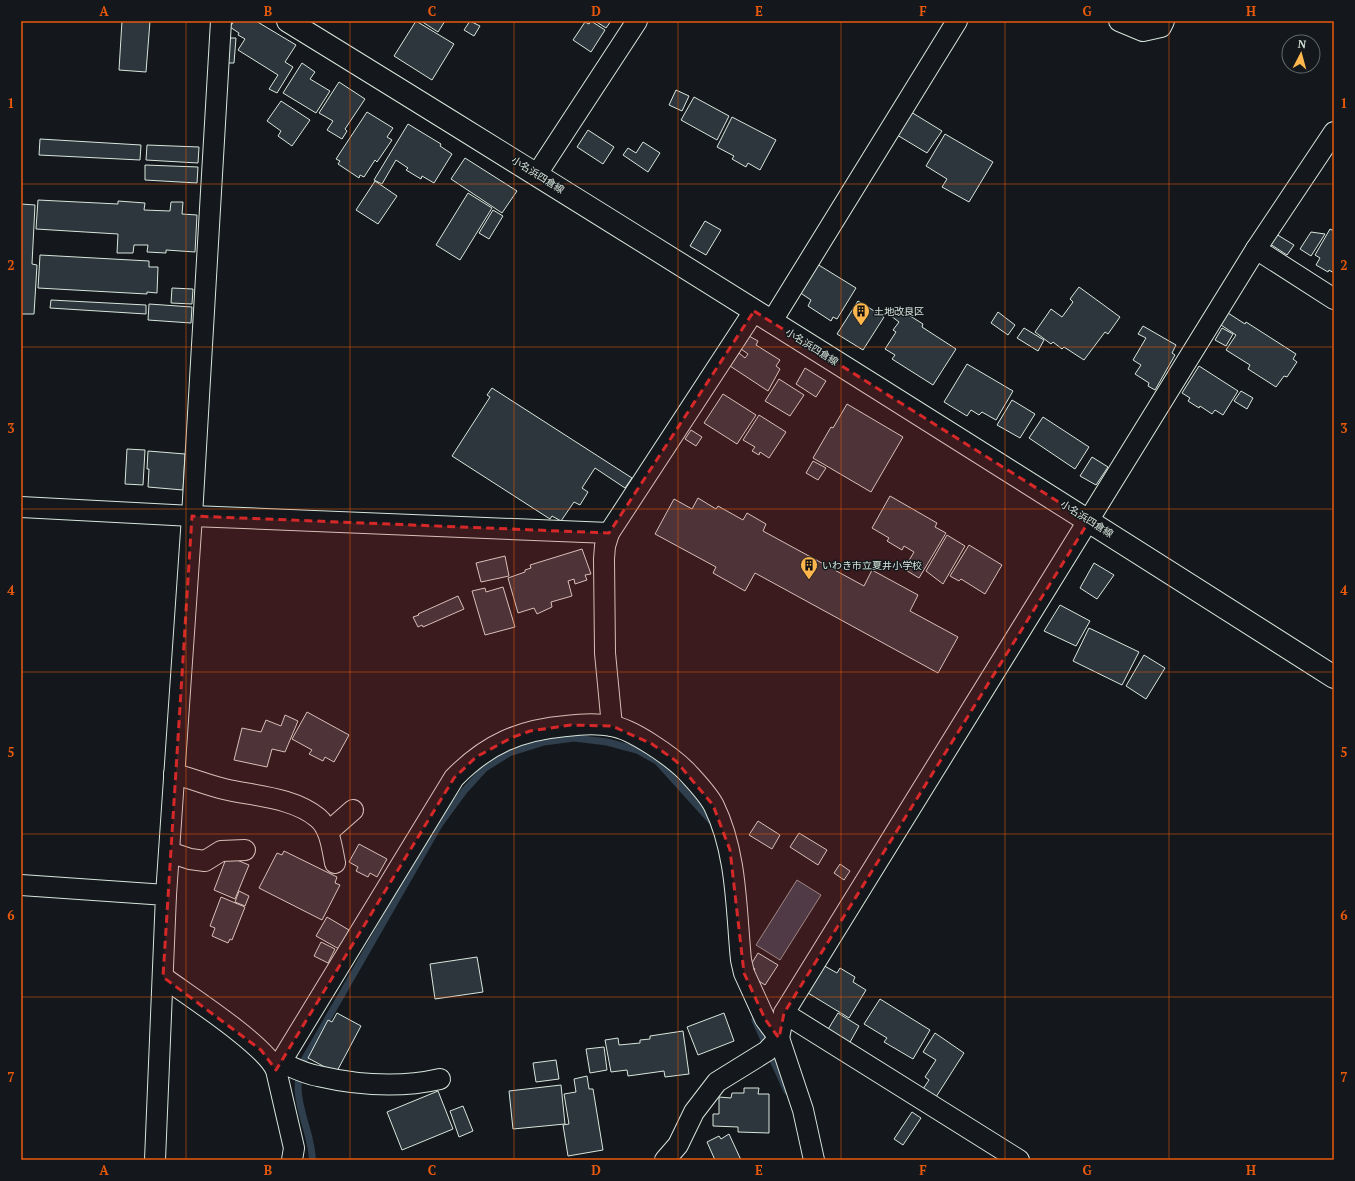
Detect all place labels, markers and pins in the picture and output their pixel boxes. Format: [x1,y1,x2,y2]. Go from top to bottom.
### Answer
building icon: 土地改良区 [851,301,871,326]
place label: 土地改良区 [874,305,924,318]
building icon: いわき市立夏井小学校 [799,555,819,580]
place label: いわき市立夏井小学校 [822,559,922,572]

